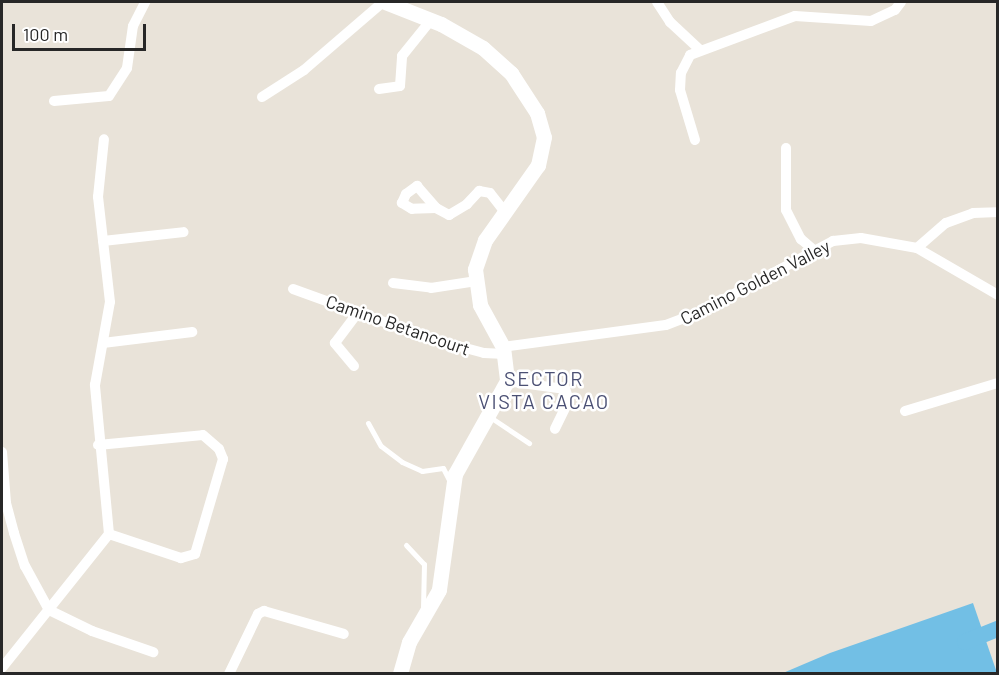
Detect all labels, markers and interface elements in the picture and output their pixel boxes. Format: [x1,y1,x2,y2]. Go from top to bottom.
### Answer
scale bar [15,12,148,50]
text: 100 m [23,23,68,45]
street label: Camino Golden Valley [677,235,833,329]
street label: Camino Betancourt [323,290,473,360]
district label: SECTOR VISTA CACAO [478,367,610,414]

